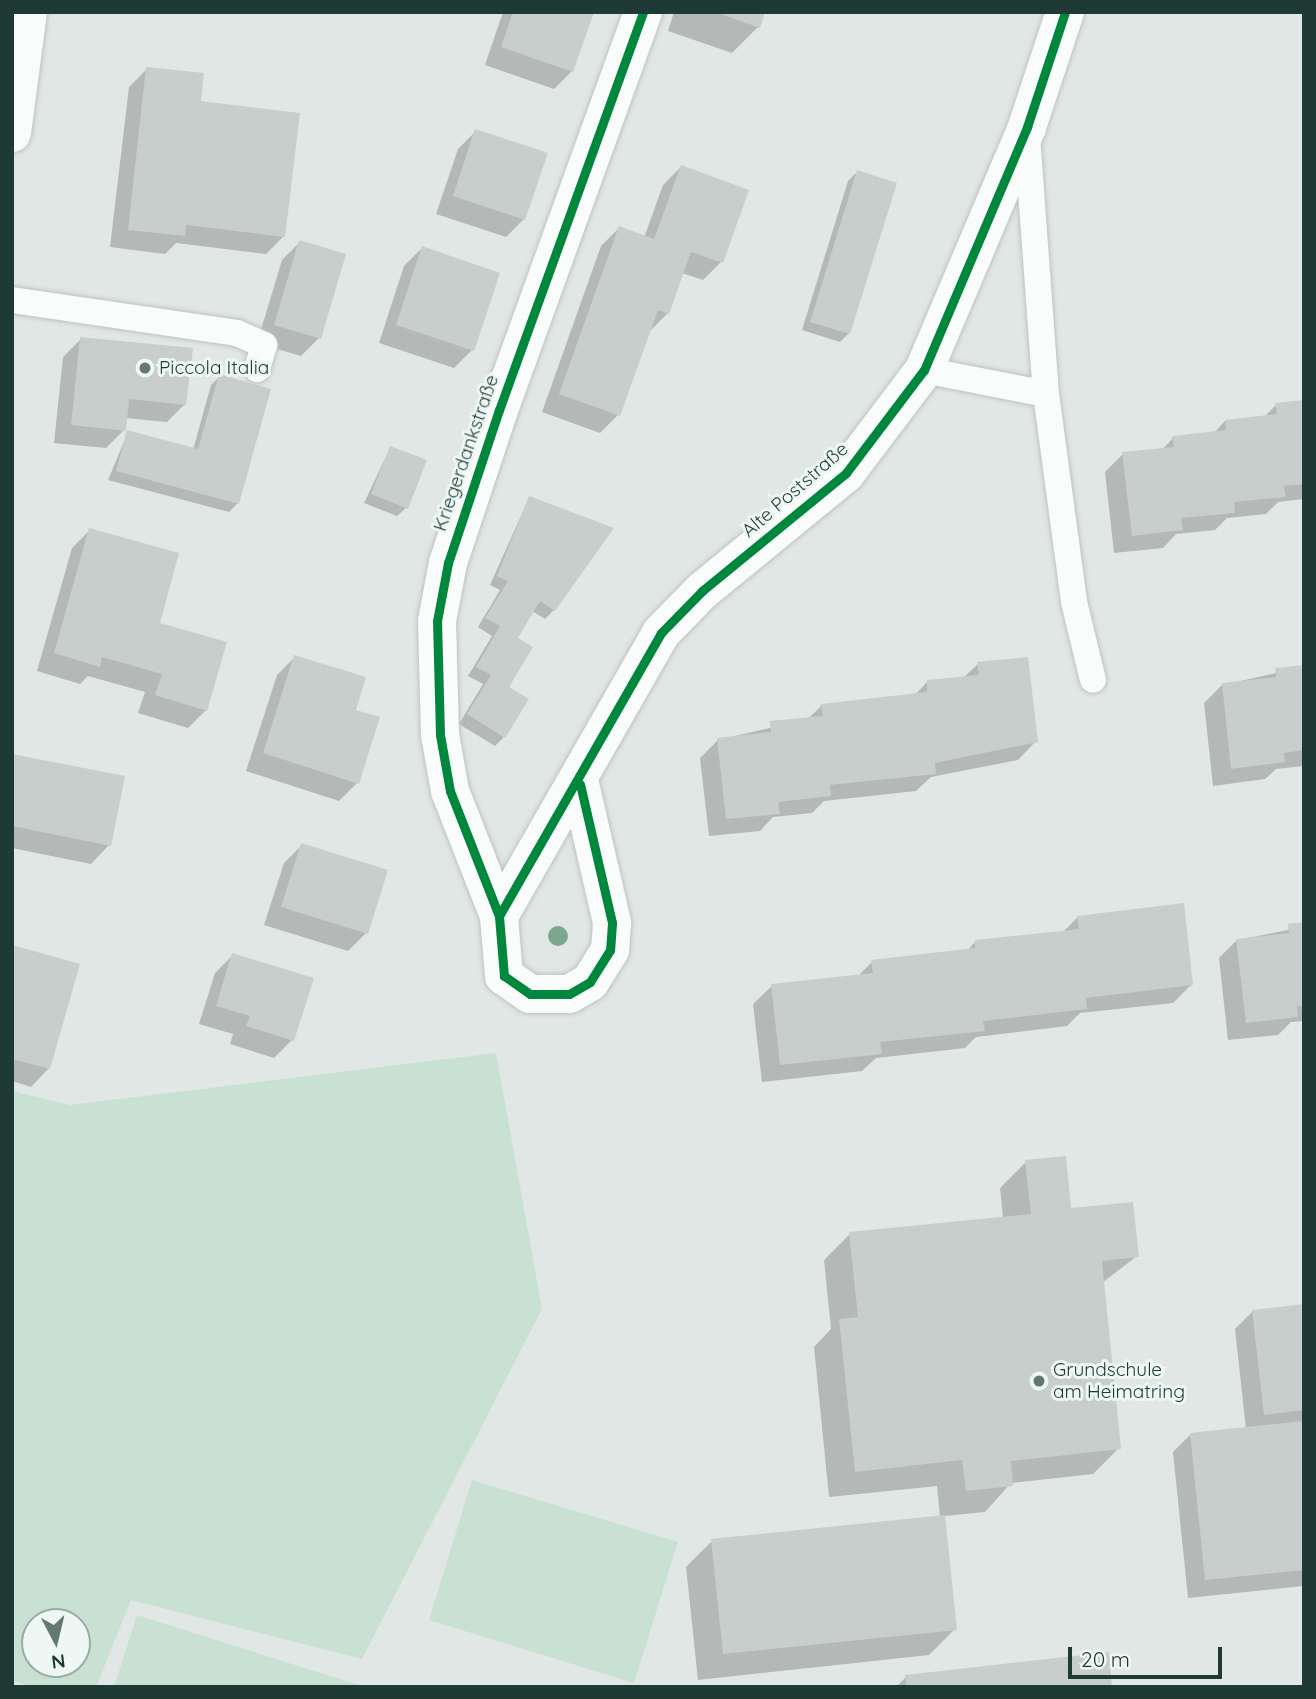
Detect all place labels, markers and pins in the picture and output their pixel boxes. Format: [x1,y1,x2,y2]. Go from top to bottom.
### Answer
place label: Piccola Italia [159,357,269,379]
marker: Piccola Italia [137,360,153,376]
place label: Grundschule am Heimatring [1053,1359,1185,1403]
marker: Grundschule am Heimatring [1031,1373,1047,1389]

